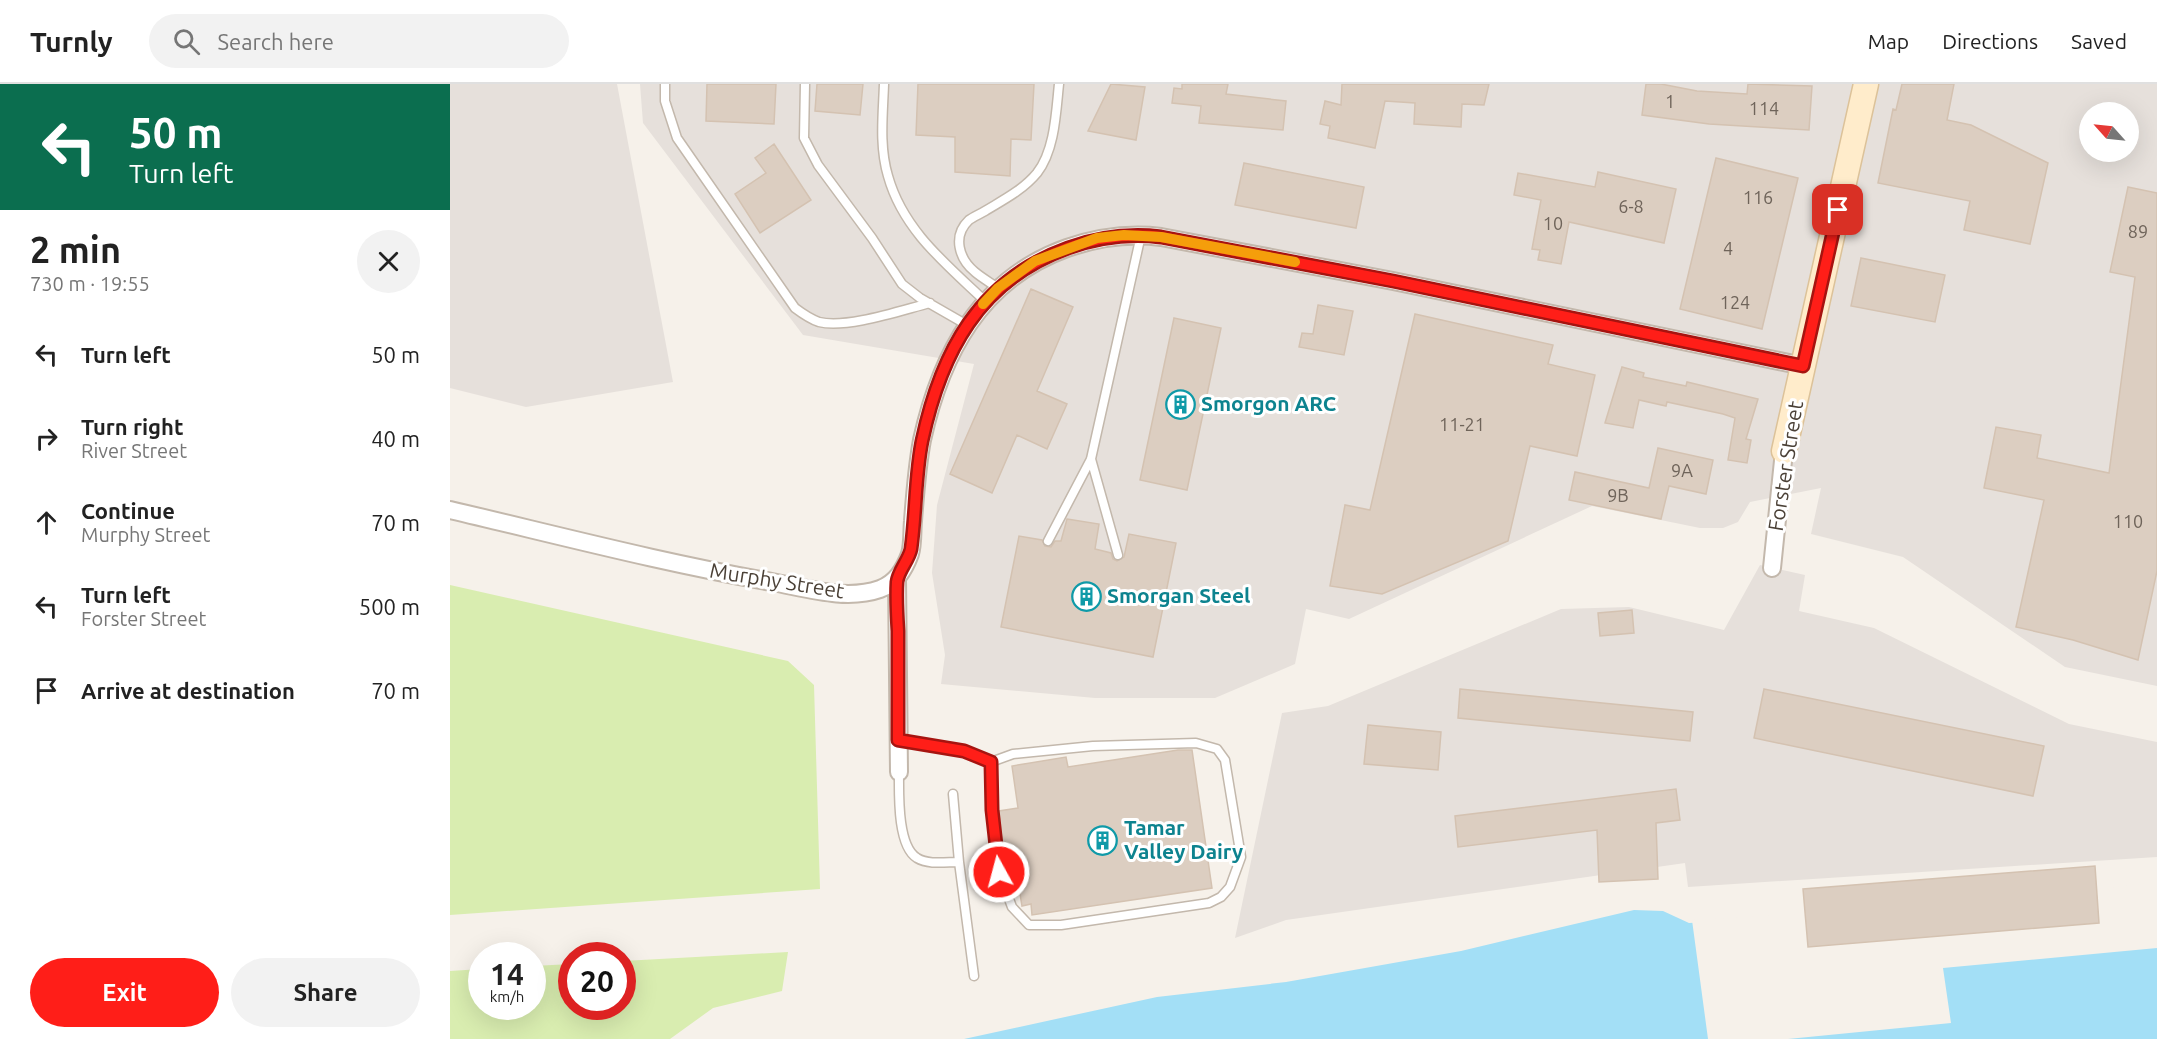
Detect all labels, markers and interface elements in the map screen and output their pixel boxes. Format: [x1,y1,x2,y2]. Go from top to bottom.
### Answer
search box [149,14,569,68]
icon: search [170,25,203,58]
text: Turnly [30,26,113,57]
text: Search here [218,29,334,54]
text: Map [1868,29,1909,53]
text: Directions [1942,29,2038,53]
text: Saved [2071,29,2127,53]
house number: 1 [1665,91,1675,111]
house number: 114 [1749,98,1779,118]
north arrow [2079,102,2139,162]
map controls [2079,102,2139,162]
icon: left [30,108,108,186]
text: 50 m [129,109,223,156]
text: Turn left [129,158,233,188]
pin [1812,184,1863,235]
house number: 116 [1743,187,1773,207]
icon: arrive [1821,193,1854,226]
house number: 6-8 [1618,196,1644,216]
house number: 10 [1543,213,1563,233]
house number: 89 [2128,221,2148,241]
text: 2 min [30,229,121,270]
button: close [357,230,420,293]
house number: 4 [1723,238,1733,258]
text: 730 m · 19:55 [30,272,150,295]
house number: 124 [1720,292,1750,312]
icon: left [30,338,63,371]
text: Turn left [81,342,171,367]
text: 50 m [371,342,420,367]
building icon: Smorgon ARC [1164,388,1196,420]
place label: Smorgon ARC [1201,391,1336,415]
street label: Forster Street [1763,399,1807,533]
text: Turn right [81,414,183,439]
house number: 11-21 [1439,414,1485,434]
icon: right [30,422,63,455]
text: 40 m [371,426,420,451]
text: River Street [81,439,187,462]
house number: 9A [1671,460,1693,480]
house number: 9B [1607,485,1629,505]
text: Continue [81,498,175,523]
icon: ahead [30,506,63,539]
text: 70 m [371,510,420,535]
house number: 110 [2113,511,2143,531]
text: Murphy Street [81,523,210,546]
street label: Murphy Street [708,558,846,602]
building icon: Smorgan Steel [1070,580,1102,612]
text: Turn left [81,582,171,607]
place label: Smorgan Steel [1107,583,1250,607]
icon: left [30,590,63,623]
text: 500 m [359,594,420,619]
text: Forster Street [81,607,206,630]
icon: arrive [30,674,63,707]
text: Arrive at destination [81,678,295,703]
text: 70 m [371,678,420,703]
place label: Tamar Valley Dairy [1124,815,1243,863]
building icon: Tamar Valley Dairy [1087,824,1119,856]
position arrow [967,840,1031,904]
speed limit sign: 20 [558,942,636,1020]
text: 14 [490,957,524,991]
button: Exit [30,958,219,1027]
button: Share [231,958,420,1027]
text: km/h [490,988,524,1005]

